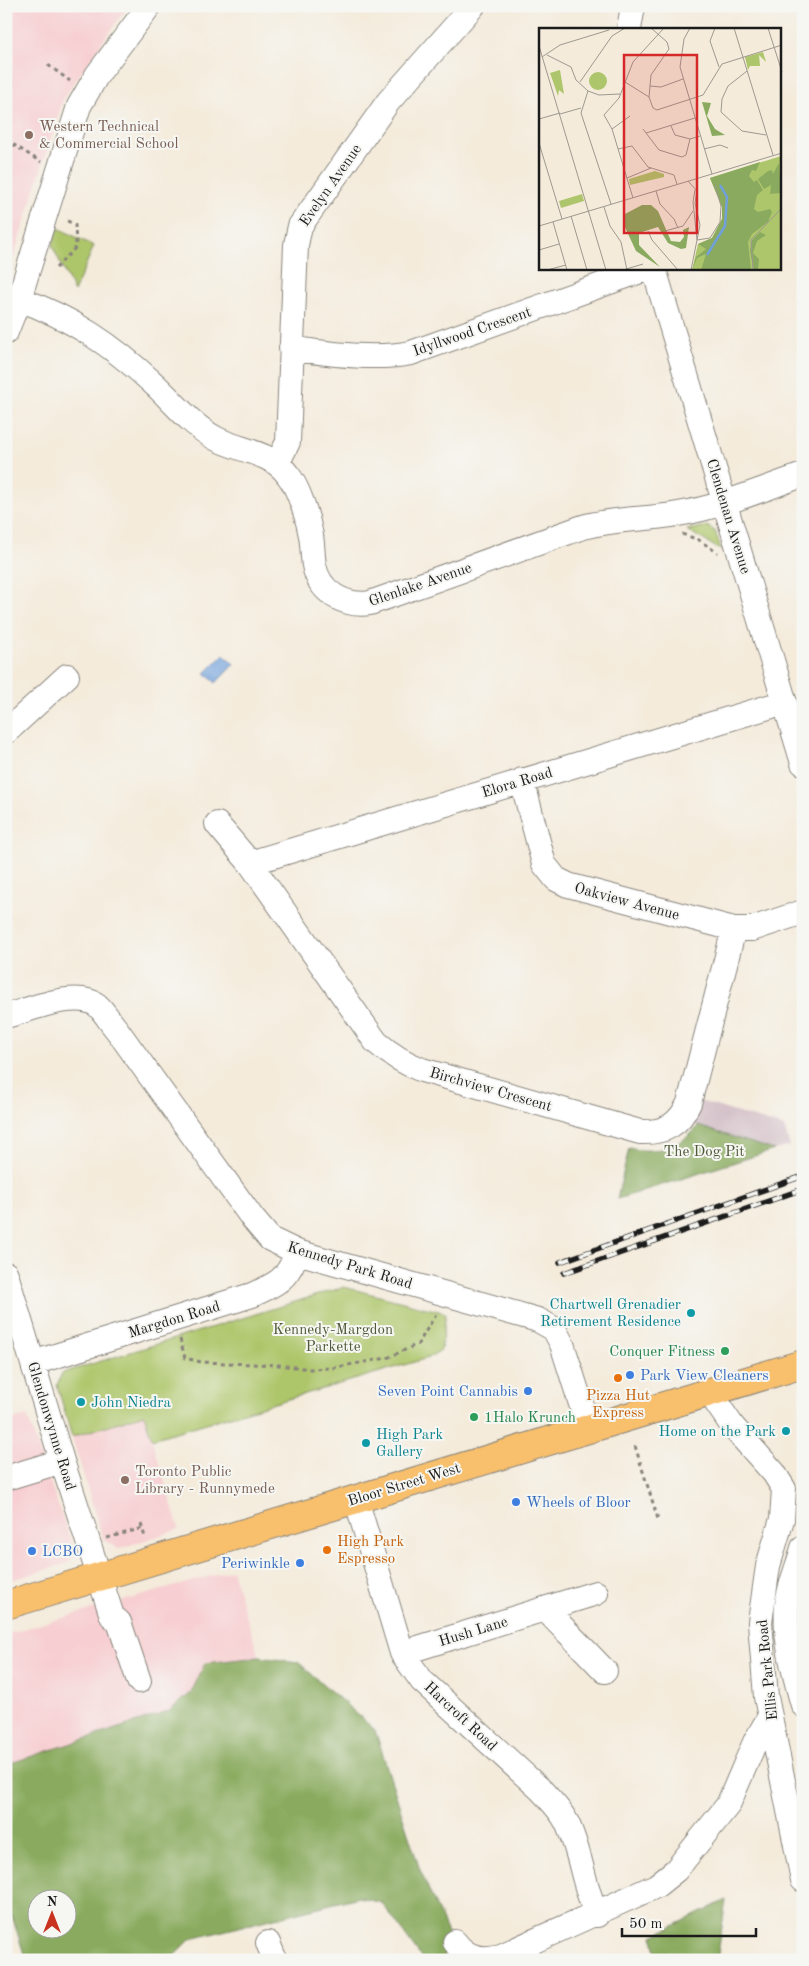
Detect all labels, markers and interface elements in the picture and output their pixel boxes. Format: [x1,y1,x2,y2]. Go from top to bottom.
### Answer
inset map [539,28,782,270]
place label: Western Technical & Commercial School [39,120,179,152]
marker: Western Technical & Commercial School [23,129,35,141]
street label: Evelyn Avenue [297,142,365,230]
street label: Idyllwood Crescent [411,305,534,360]
street label: Clendenan Avenue [703,457,752,576]
street label: Glenlake Avenue [367,561,474,610]
street label: Elora Road [480,766,555,801]
street label: Oakview Avenue [572,881,681,924]
street label: Birchview Crescent [428,1066,553,1115]
park label: The Dog Pit [664,1145,744,1160]
street label: Kennedy Park Road [285,1240,414,1293]
place label: Chartwell Grenadier Retirement Residence [540,1298,681,1330]
street label: Margdon Road [127,1299,222,1342]
marker: Chartwell Grenadier Retirement Residence [685,1307,697,1319]
park label: Kennedy-Margdon Parkette [273,1323,393,1355]
place label: Conquer Fitness [609,1345,715,1360]
marker: Conquer Fitness [719,1345,731,1357]
street label: Glendonwynne Road [24,1360,77,1493]
marker: Park View Cleaners [624,1369,636,1381]
place label: Park View Cleaners [640,1369,769,1384]
marker: Pizza Hut Express [612,1372,624,1384]
place label: Seven Point Cannabis [378,1385,518,1400]
marker: Seven Point Cannabis [522,1385,534,1397]
place label: Pizza Hut Express [586,1389,650,1421]
marker: John Niedra [75,1396,87,1408]
place label: John Niedra [91,1396,171,1411]
marker: 1Halo Krunch [468,1411,480,1423]
place label: 1Halo Krunch [484,1411,576,1426]
place label: Home on the Park [659,1425,776,1440]
marker: Home on the Park [780,1425,792,1437]
place label: High Park Gallery [376,1428,443,1460]
marker: High Park Gallery [360,1437,372,1449]
street label: Bloor Street West [346,1461,462,1510]
place label: Toronto Public Library - Runnymede [135,1465,275,1497]
marker: Toronto Public Library - Runnymede [119,1474,131,1486]
marker: Wheels of Bloor [510,1496,522,1508]
place label: Wheels of Bloor [526,1496,631,1511]
place label: High Park Espresso [337,1535,404,1567]
marker: High Park Espresso [321,1544,333,1556]
marker: LCBO [26,1545,38,1557]
place label: LCBO [42,1545,83,1560]
place label: Periwinkle [221,1557,290,1572]
marker: Periwinkle [294,1557,306,1569]
street label: Hush Lane [437,1615,510,1650]
street label: Ellis Park Road [756,1618,781,1721]
street label: Harcroft Road [421,1680,499,1755]
north arrow [28,1888,78,1938]
text: N [47,1895,58,1909]
scale bar [622,1906,755,1938]
text: 50 m [629,1917,663,1932]

